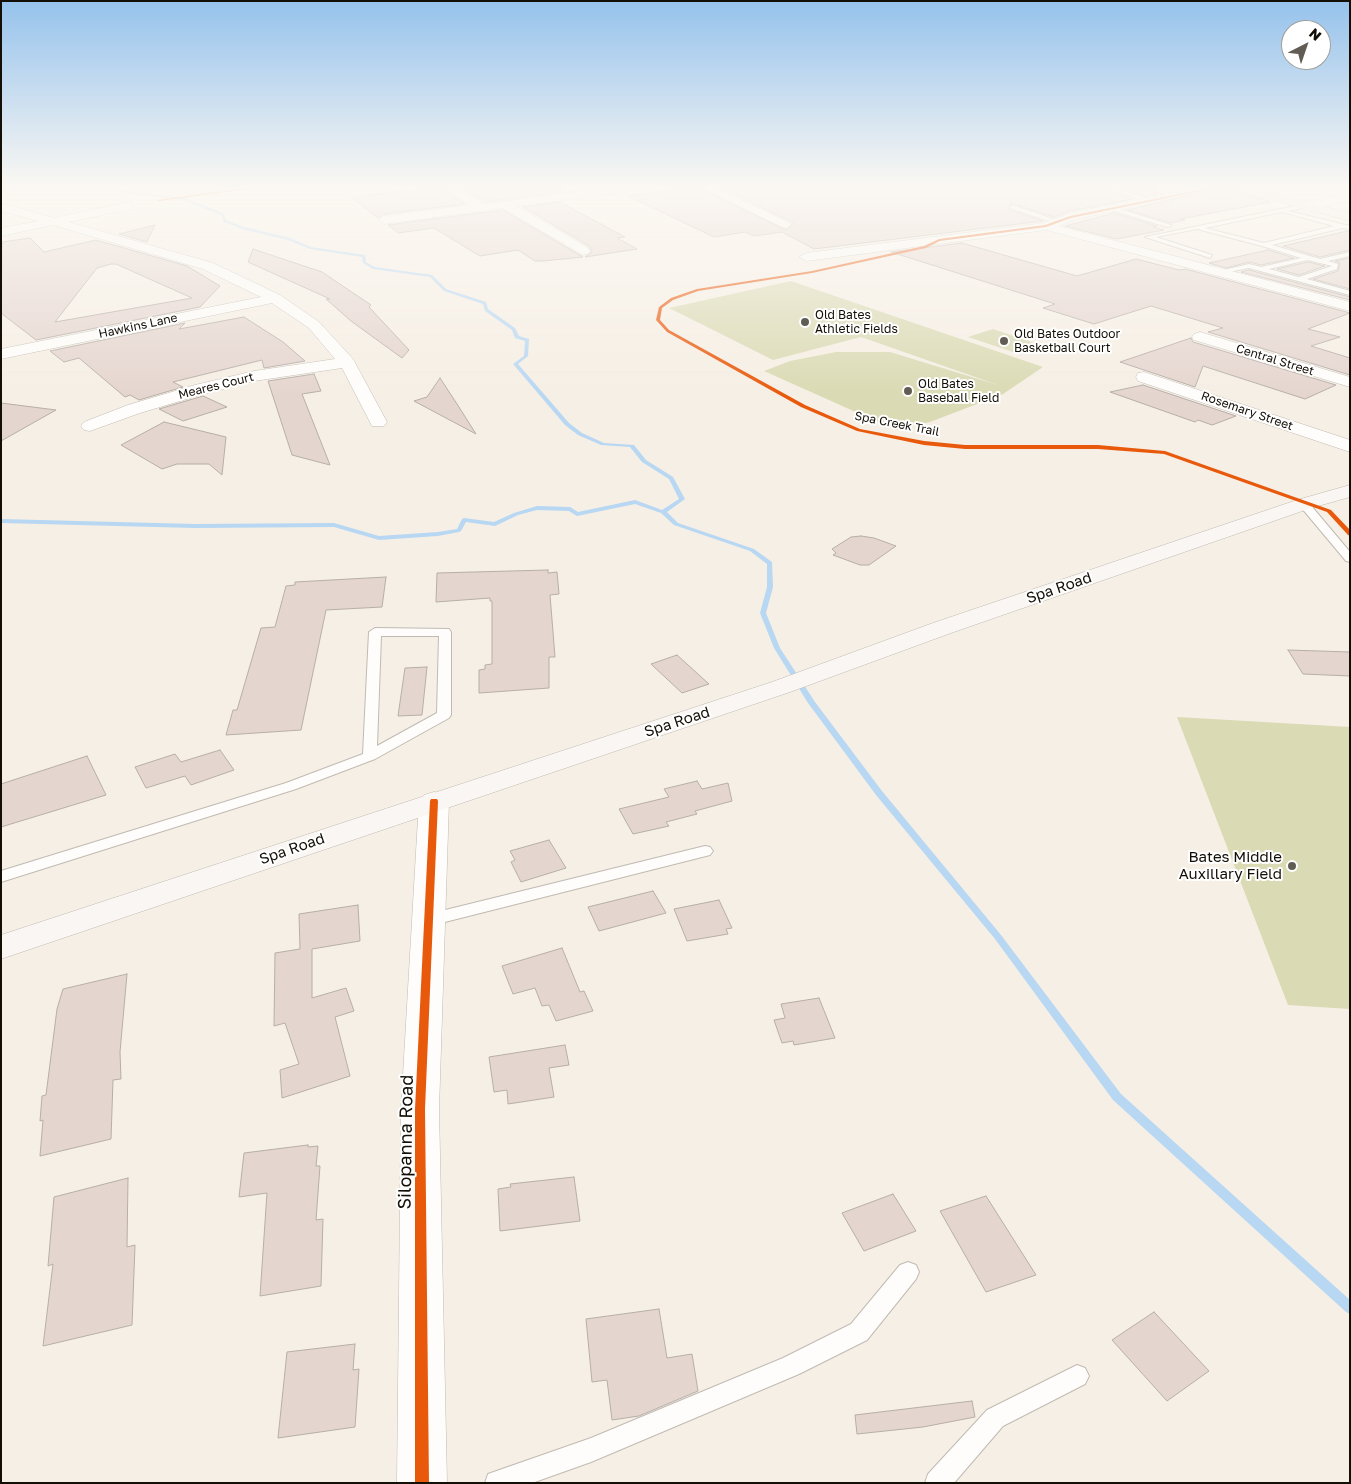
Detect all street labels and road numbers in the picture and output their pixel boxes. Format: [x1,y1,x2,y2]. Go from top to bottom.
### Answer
street label: Hawkins Lane [97,311,179,341]
street label: Central Street [1234,341,1316,379]
street label: Meares Court [177,370,255,402]
street label: Rosemary Street [1199,389,1295,433]
street label: Spa Creek Trail [853,409,941,439]
street label: Spa Road [1024,568,1094,608]
street label: Spa Road [642,703,712,741]
street label: Spa Road [257,829,327,869]
street label: Silopanna Road [394,1074,418,1210]

